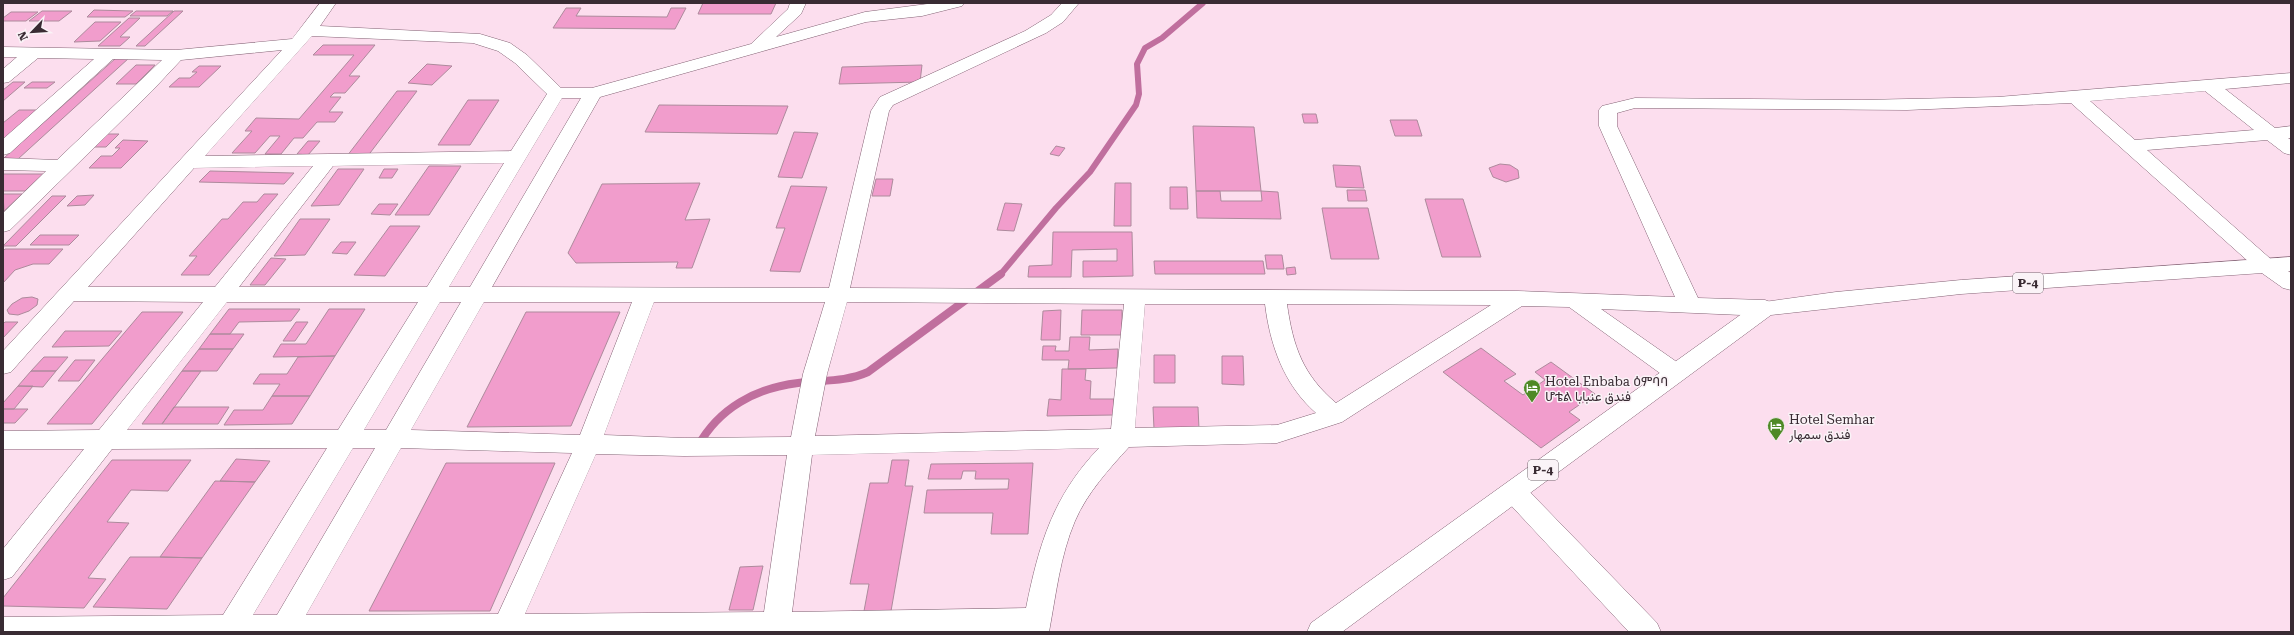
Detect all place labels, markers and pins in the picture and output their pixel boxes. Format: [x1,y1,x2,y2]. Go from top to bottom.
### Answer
place label: Hotel Enbaba ዕምባባ ሆቴል فندق عنبابا [1545,374,1668,405]
hotel icon: Hotel Enbaba ዕምባባ ሆቴል فندق عنبابا [1522,378,1542,403]
place label: Hotel Semhar فندق سمهار [1788,412,1875,443]
hotel icon: Hotel Semhar فندق سمهار [1766,416,1786,441]

